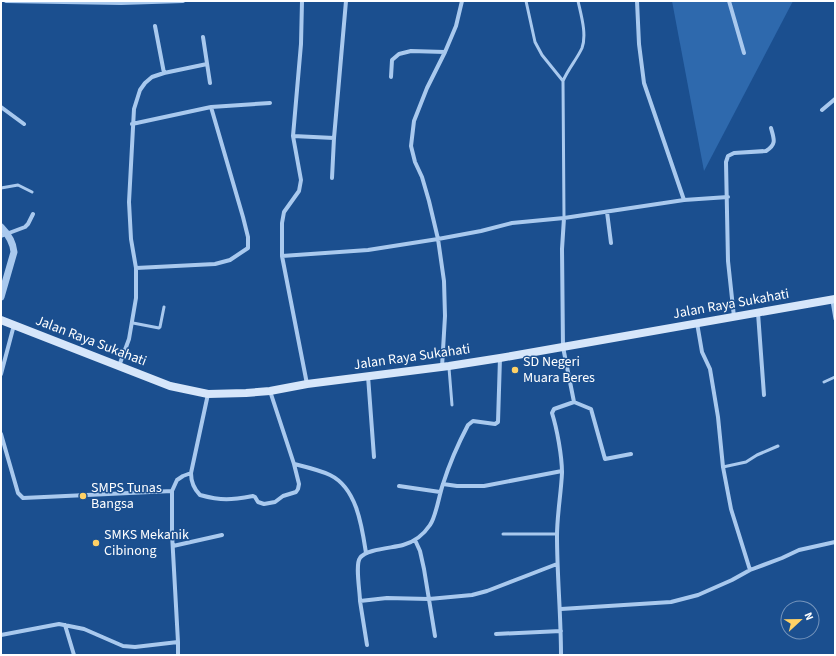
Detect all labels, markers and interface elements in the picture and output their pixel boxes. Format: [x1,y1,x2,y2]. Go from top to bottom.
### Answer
street label: Jalan Raya Sukahati [671,284,791,324]
street label: Jalan Raya Sukahati [33,311,149,371]
street label: Jalan Raya Sukahati [352,339,472,375]
place label: SD Negeri Muara Beres [523,352,595,388]
marker: SD Negeri Muara Beres [510,365,520,375]
place label: SMPS Tunas Bangsa [91,478,162,514]
marker: SMPS Tunas Bangsa [78,491,88,501]
place label: SMKS Mekanik Cibinong [104,525,189,561]
marker: SMKS Mekanik Cibinong [91,538,101,548]
north arrow [780,600,820,640]
text: N [800,610,817,623]

